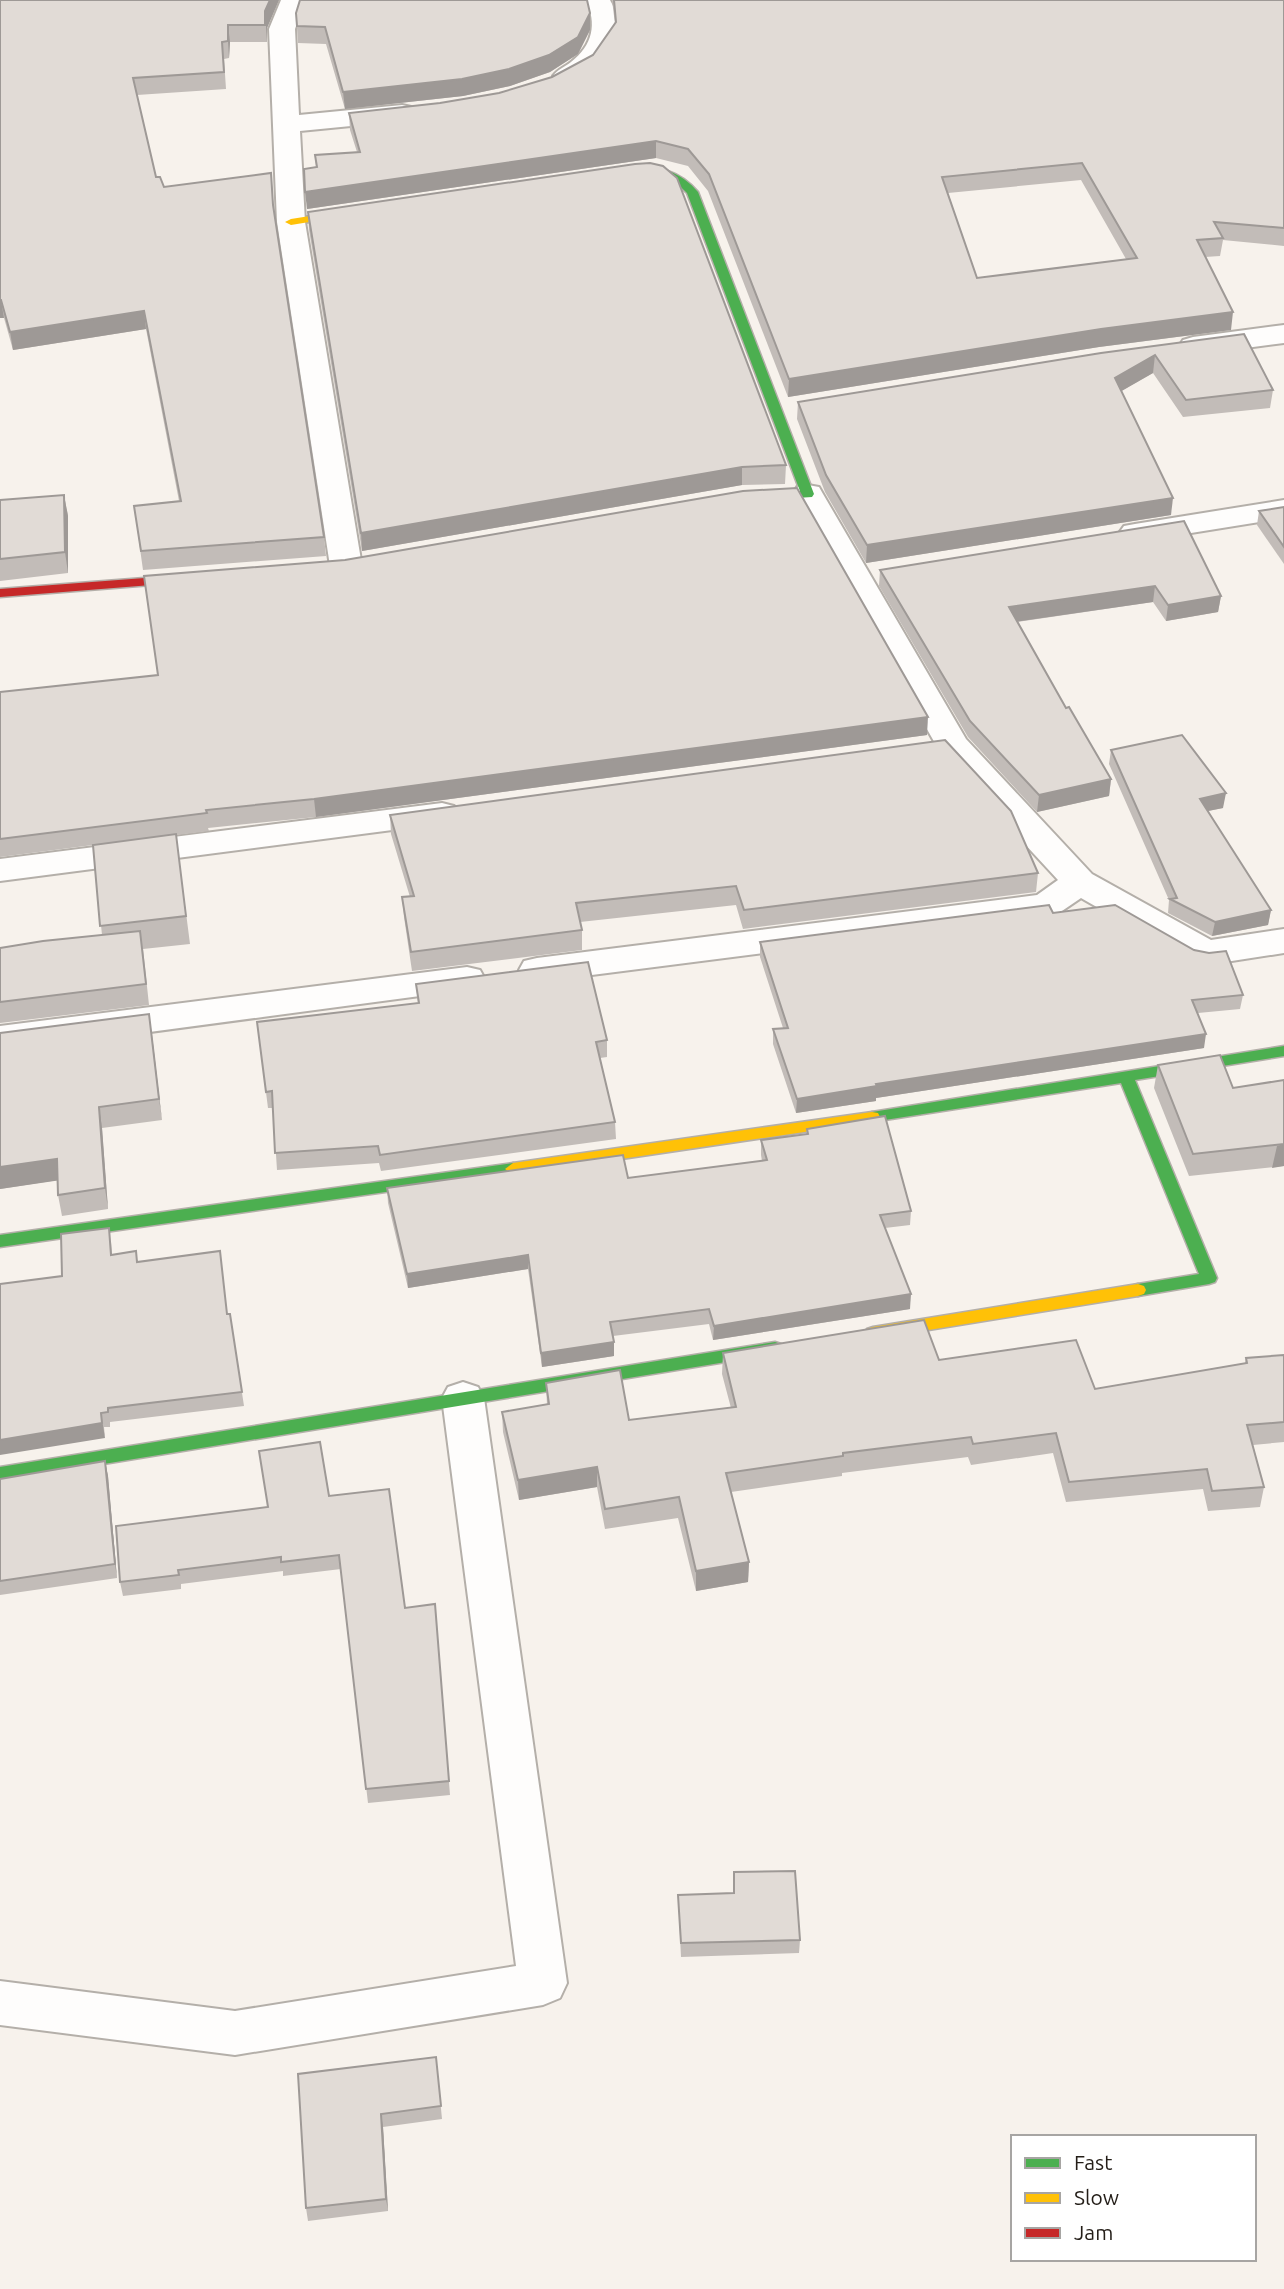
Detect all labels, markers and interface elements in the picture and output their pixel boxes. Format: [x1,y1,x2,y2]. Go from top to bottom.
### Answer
legend [1011,2135,1256,2261]
text: Fast [1074,2150,1112,2174]
text: Slow [1074,2185,1119,2209]
text: Jam [1074,2220,1113,2244]

